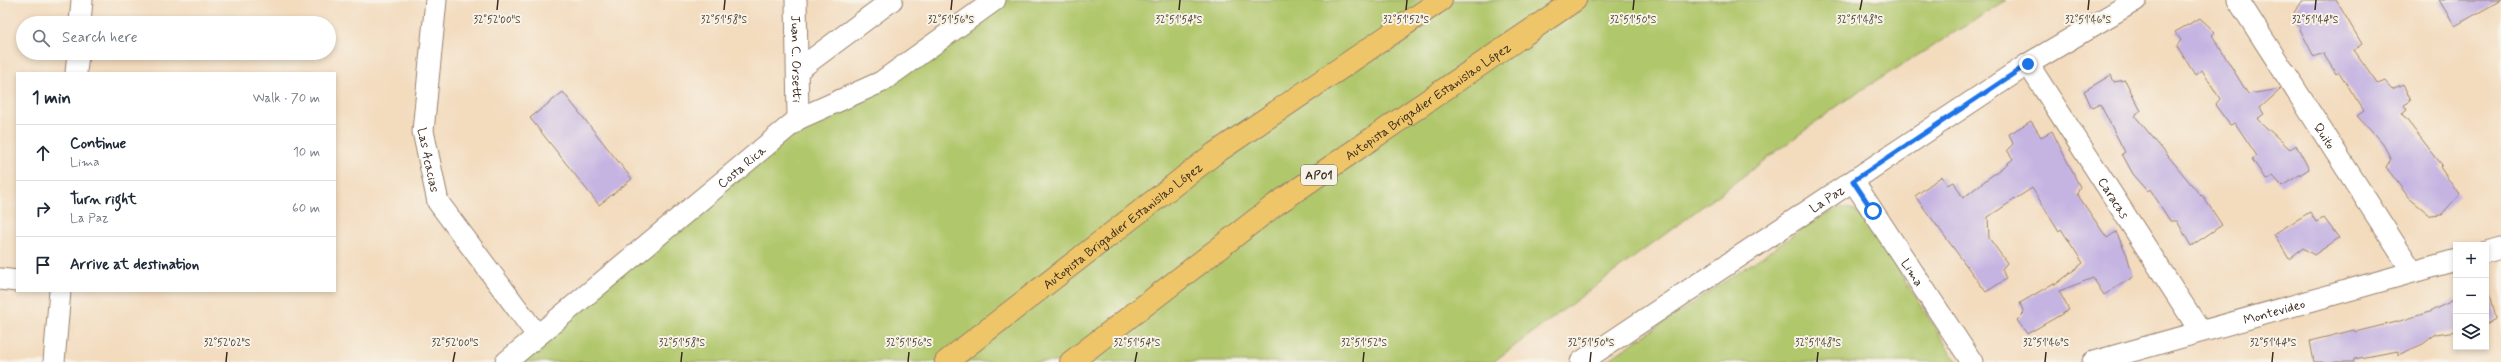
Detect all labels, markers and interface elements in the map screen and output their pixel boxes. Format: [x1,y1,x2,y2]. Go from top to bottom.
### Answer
text: 32°52'00"S [473,13,521,27]
text: 32°51'58"S [701,13,748,27]
text: 32°51'56"S [928,13,975,27]
text: 32°51'54"S [1156,13,1203,27]
text: 32°51'52"S [1383,13,1429,27]
text: 32°51'50"S [1610,13,1657,27]
text: 32°51'48"S [1837,13,1883,27]
text: 32°51'46"S [2065,13,2112,27]
text: 32°51'44"S [2292,13,2339,27]
street label: Juan C. Orsetti [786,15,805,103]
search box [16,16,336,60]
icon: search [30,27,52,49]
text: Search here [62,28,138,48]
street label: Autopista Brigadier Estanislao López [1342,39,1515,165]
route end [2019,55,2037,73]
text: 1 min [32,87,71,109]
text: Walk · 70 m [253,90,320,107]
street label: Quito [2309,120,2338,153]
street label: Las Acacias [413,126,443,194]
text: Continue [70,134,126,154]
icon: ahead [32,142,54,164]
street label: Costa Rica [714,142,770,193]
text: 10 m [293,144,320,161]
text: Lima [70,154,100,171]
street label: Autopista Brigadier Estanislao López [1040,159,1206,294]
road number: AP01 [1301,165,1337,185]
street label: Caracas [2093,175,2133,223]
street label: La Paz [1806,182,1848,217]
text: Turn right [70,190,137,210]
icon: right [32,198,54,220]
text: 60 m [292,200,320,217]
route start [1864,202,1882,220]
text: La Paz [70,210,109,227]
map controls [2453,242,2489,350]
button: + [2453,242,2489,278]
icon: arrive [32,254,54,276]
text: Arrive at destination [70,255,199,275]
street label: Lima [1896,256,1927,290]
button: − [2453,278,2489,314]
street label: Montevideo [2242,296,2307,329]
button: layers [2453,314,2489,350]
text: 32°52'02"S [204,336,251,350]
text: 32°52'00"S [431,336,479,350]
text: 32°51'58"S [659,336,706,350]
text: 32°51'56"S [886,336,933,350]
text: 32°51'54"S [1114,336,1161,350]
text: 32°51'52"S [1341,336,1387,350]
text: 32°51'50"S [1568,336,1615,350]
text: 32°51'48"S [1795,336,1841,350]
text: 32°51'46"S [2023,336,2070,350]
text: 32°51'44"S [2250,336,2297,350]

